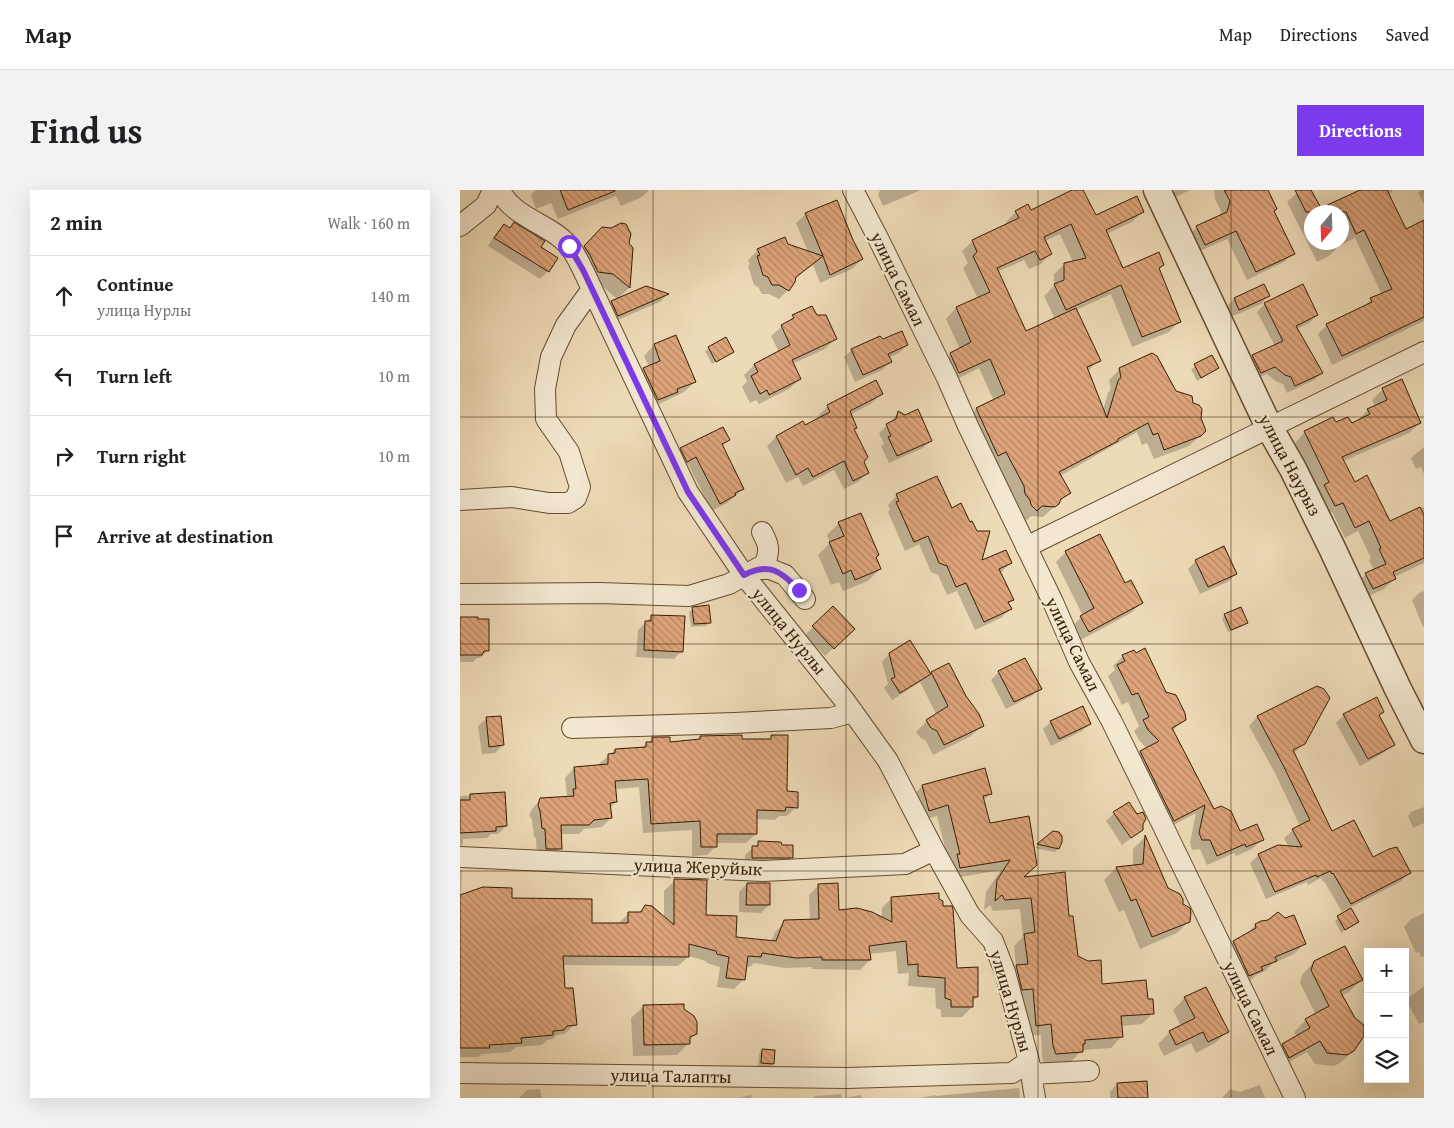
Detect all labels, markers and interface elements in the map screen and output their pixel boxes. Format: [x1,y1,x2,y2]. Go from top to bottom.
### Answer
text: Map [25,17,72,52]
text: Map [1219,21,1252,48]
text: Directions [1280,21,1357,48]
text: Saved [1385,21,1429,48]
text: Find us [30,105,143,156]
button: Directions [1297,105,1424,156]
north arrow [1304,205,1349,250]
text: 2 min [50,207,102,238]
text: Walk · 160 m [327,211,410,235]
street label: улица Самал [863,226,933,331]
route start [558,235,581,258]
text: Continue [97,270,174,298]
icon: ahead [50,282,78,310]
text: 140 m [370,284,410,308]
text: улица Нурлы [97,298,191,322]
icon: left [50,362,78,390]
text: Turn left [97,362,172,390]
text: 10 m [378,364,410,388]
street label: улица Наурыз [1252,408,1329,521]
icon: right [50,442,78,470]
text: Turn right [97,442,186,470]
text: 10 m [378,444,410,468]
icon: arrive [50,522,78,550]
text: Arrive at destination [97,522,273,550]
route end [788,579,811,602]
street label: улица Нурлы [745,580,833,681]
street label: улица Самал [1038,591,1108,696]
street label: улица Жеруйык [632,851,763,882]
street label: улица Нурлы [983,945,1040,1056]
map controls [1364,948,1409,1083]
button: + [1364,948,1409,993]
street label: улица Самал [1216,955,1286,1060]
button: − [1364,993,1409,1038]
button: layers [1364,1038,1409,1083]
street label: улица Талапты [609,1061,732,1090]

